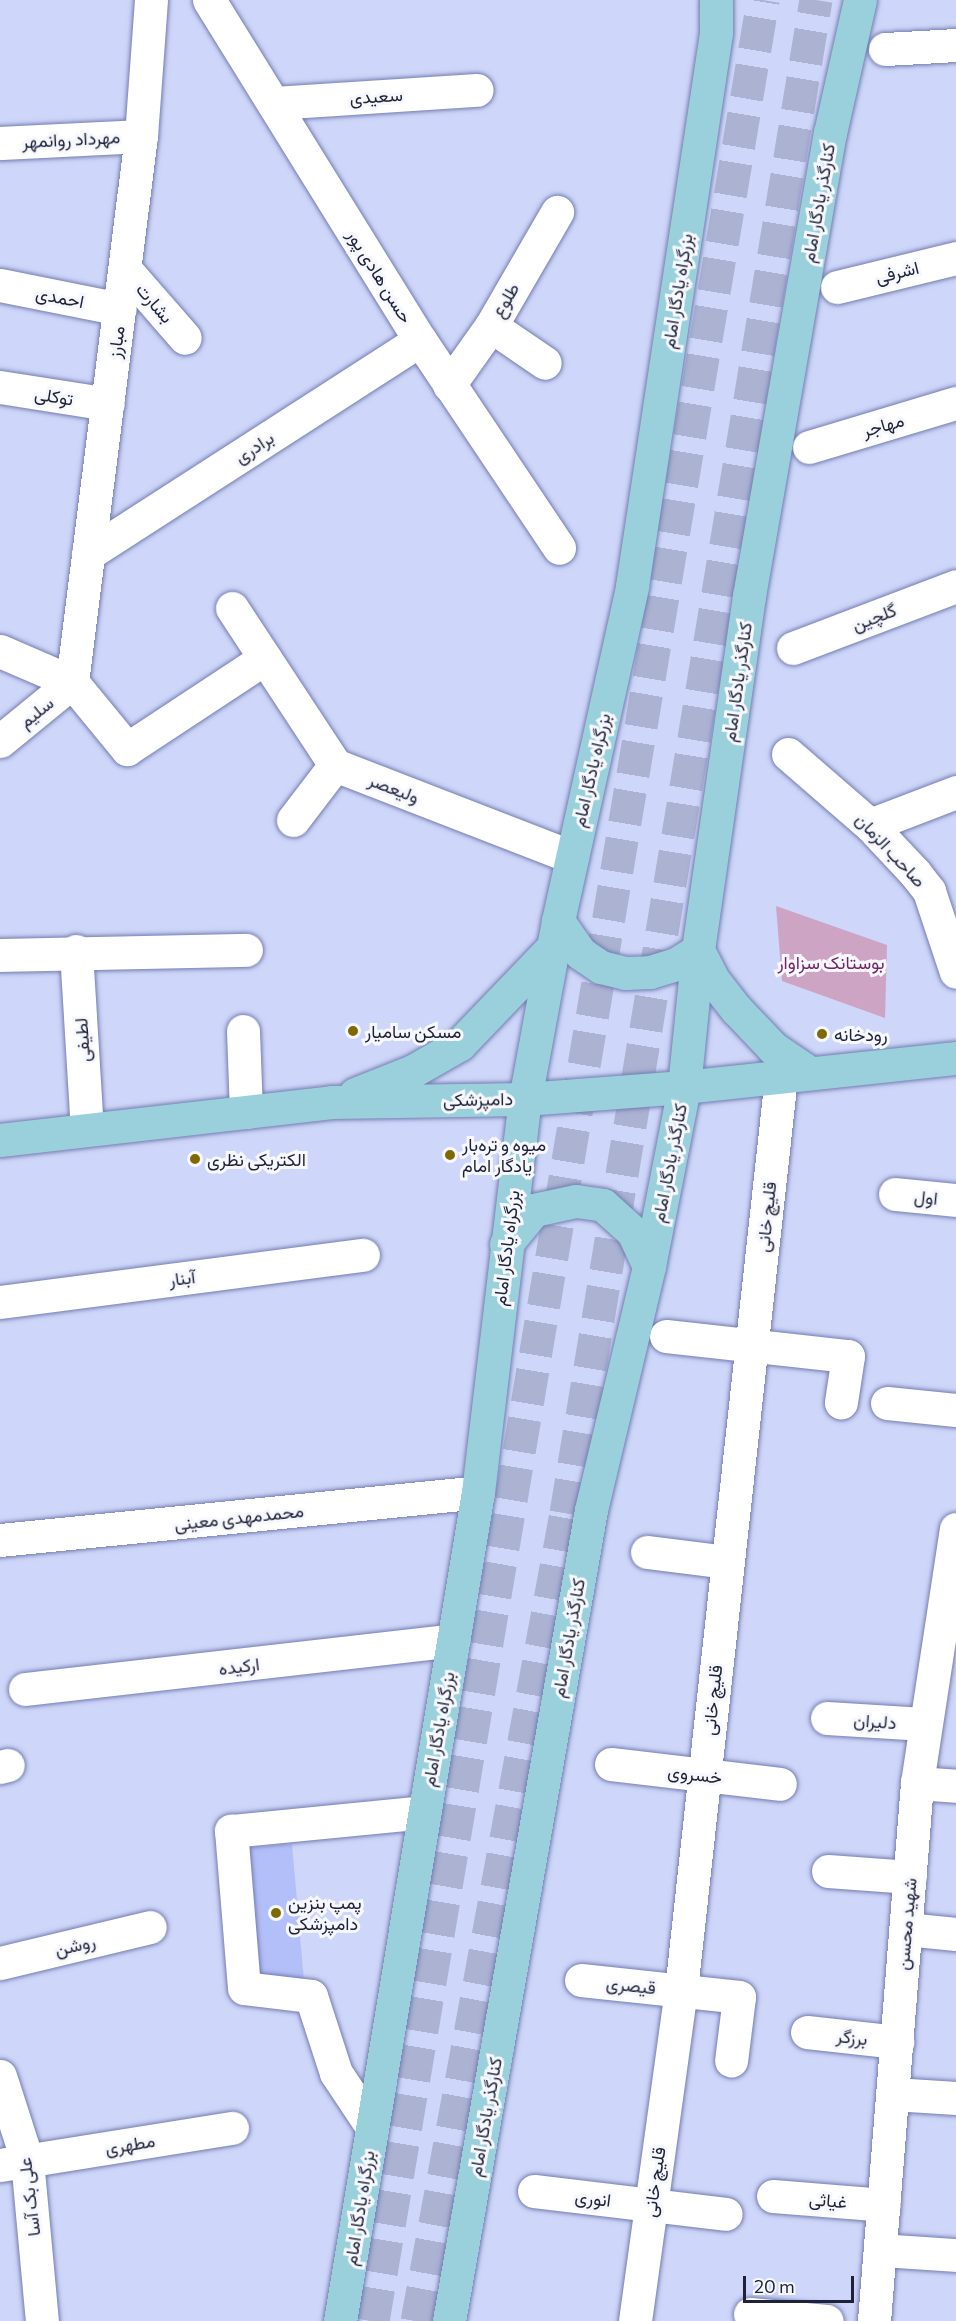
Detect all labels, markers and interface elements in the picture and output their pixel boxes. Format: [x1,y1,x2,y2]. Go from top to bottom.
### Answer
street label: سعیدی [349,83,403,109]
street label: مهرداد روانمهر [21,126,121,152]
street label: کنارگذر یادگار امام [797,142,839,264]
street label: حسن هادی پور [343,225,417,327]
street label: بزرگراه یادگار امام [657,232,697,350]
street label: اشرفی [873,256,921,288]
street label: بشارت [132,279,178,327]
street label: طلوع [486,279,524,321]
street label: احمدی [34,282,86,312]
street label: مبارز [103,325,129,359]
street label: توکلی [33,382,75,410]
street label: مهاجر [860,409,906,441]
street label: برادری [230,426,278,468]
street label: گلچین [849,599,899,635]
street label: کنارگذر یادگار امام [718,621,756,743]
street label: سلیم [14,692,58,732]
street label: بزرگراه یادگار امام [567,711,615,829]
street label: ولیعصر [366,769,422,807]
street label: صاحب الزمان [851,808,931,892]
park label: بوستانک سزاوار [777,951,885,973]
street label: لطیفی [70,1017,94,1063]
place label: مسکن سامیار [365,1020,461,1042]
place label: رودخانه [834,1023,888,1045]
marker: مسکن سامیار [346,1024,360,1038]
marker: رودخانه [815,1027,829,1041]
street label: دامپزشکی [443,1088,513,1110]
street label: کنارگذر یادگار امام [647,1102,691,1224]
place label: میوه و تره‌بار یادگار امام [462,1134,546,1176]
place label: الکتریکی نظری [207,1148,306,1170]
marker: میوه و تره‌بار یادگار امام [443,1148,457,1162]
marker: الکتریکی نظری [188,1152,202,1166]
street label: قلیچ خانی [752,1181,780,1253]
street label: اول [913,1185,939,1209]
street label: بزرگراه یادگار امام [488,1189,524,1307]
street label: آبنار [168,1266,196,1290]
street label: محمدمهدی معینی [173,1499,305,1535]
street label: کنارگذر یادگار امام [547,1577,589,1699]
street label: ارکیده [217,1653,261,1679]
street label: قلیچ خانی [698,1664,726,1736]
street label: بزرگراه یادگار امام [417,1670,459,1788]
street label: دلیران [853,1709,897,1733]
street label: خسروی [667,1760,723,1788]
street label: شهید محسن [891,1877,921,1971]
place label: پمپ بنزین دامپزشکی [288,1892,362,1934]
marker: پمپ بنزین دامپزشکی [269,1906,283,1920]
street label: روشن [53,1930,97,1960]
street label: قیصری [605,1972,657,1998]
street label: برزگر [835,2025,869,2049]
street label: کنارگذر یادگار امام [464,2056,506,2178]
street label: مطهری [103,2129,157,2159]
street label: قلیچ خانی [638,2145,670,2219]
street label: بزرگراه یادگار امام [339,2149,379,2267]
street label: علی بک آسا [13,2156,45,2238]
street label: انوری [574,2185,612,2211]
street label: غیاثی [808,2188,848,2212]
scale bar [746,2264,857,2302]
text: 20 m [754,2275,795,2297]

